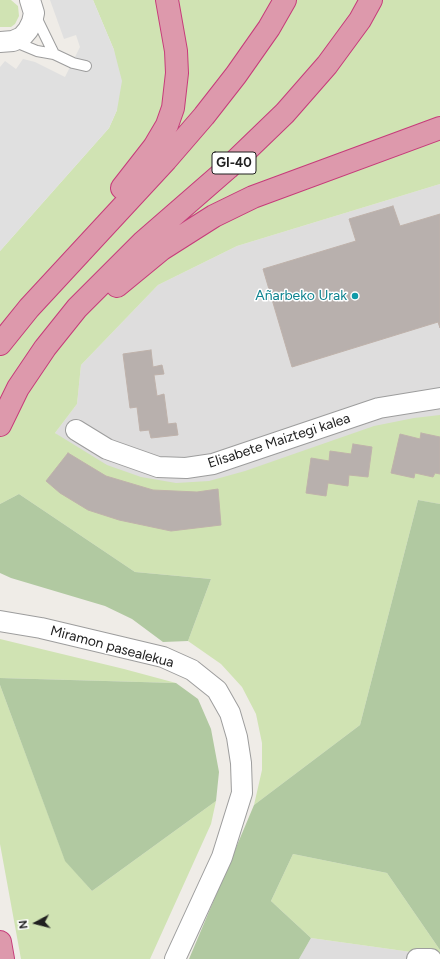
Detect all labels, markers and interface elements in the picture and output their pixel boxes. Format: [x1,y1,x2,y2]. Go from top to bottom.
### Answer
road number: GI-40 [212,152,256,174]
place label: Añarbeko Urak [255,288,347,304]
marker: Añarbeko Urak [350,291,360,301]
street label: Elisabete Maiztegi kalea [206,410,352,472]
street label: Miramon pasealekua [48,622,176,672]
north arrow [16,903,56,943]
text: N [17,920,31,930]

